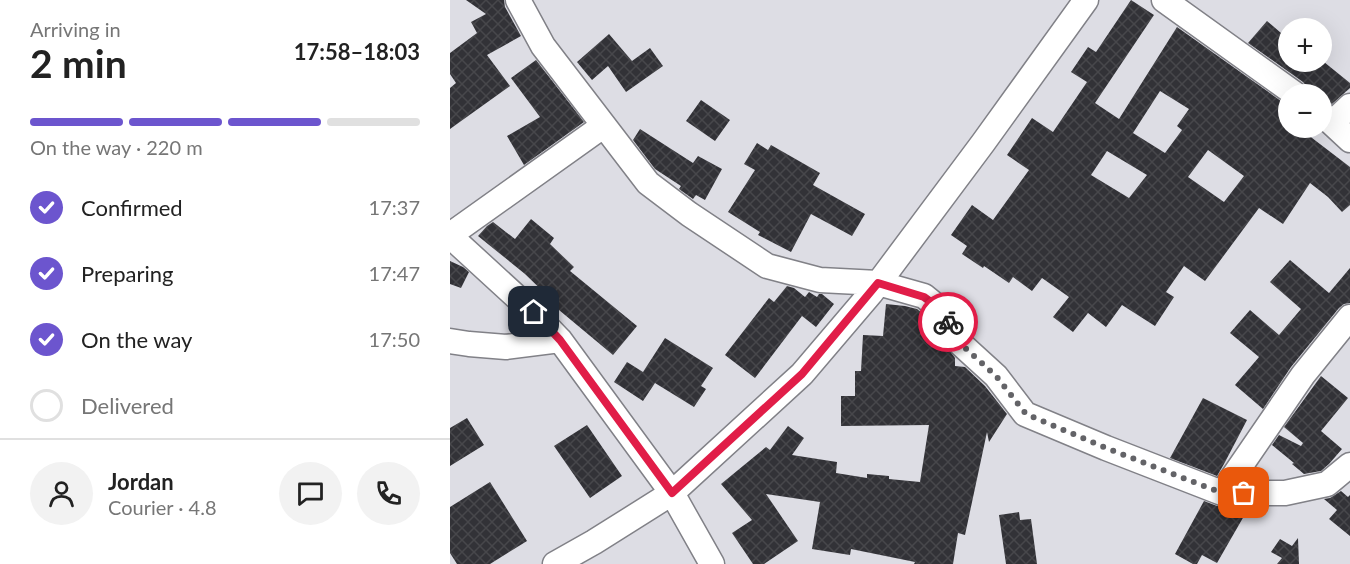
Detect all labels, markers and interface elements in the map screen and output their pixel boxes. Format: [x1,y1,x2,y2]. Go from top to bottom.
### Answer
text: Arriving in [30,17,121,41]
map controls [1278,18,1332,138]
button: + [1278,18,1332,72]
text: 17:58–18:03 [294,38,420,65]
text: 2 min [30,40,127,86]
button: − [1278,84,1332,138]
text: On the way · 220 m [30,135,203,159]
icon: check [30,191,63,224]
text: Confirmed [81,194,183,221]
text: 17:37 [369,195,420,219]
icon: check [30,257,63,290]
text: Preparing [81,260,173,287]
text: 17:47 [369,261,420,285]
pin [508,286,559,337]
courier [918,292,978,352]
icon: home [517,295,550,328]
icon: bike [932,306,965,339]
icon: check [30,323,63,356]
text: On the way [81,326,192,353]
text: 17:50 [369,327,420,351]
text: Delivered [81,392,174,419]
button: person [30,462,93,525]
button: chat [279,462,342,525]
button: phone [357,462,420,525]
pin [1218,467,1269,518]
text: Jordan [108,468,174,495]
icon: bag [1227,476,1260,509]
text: Courier · 4.8 [108,495,217,519]

